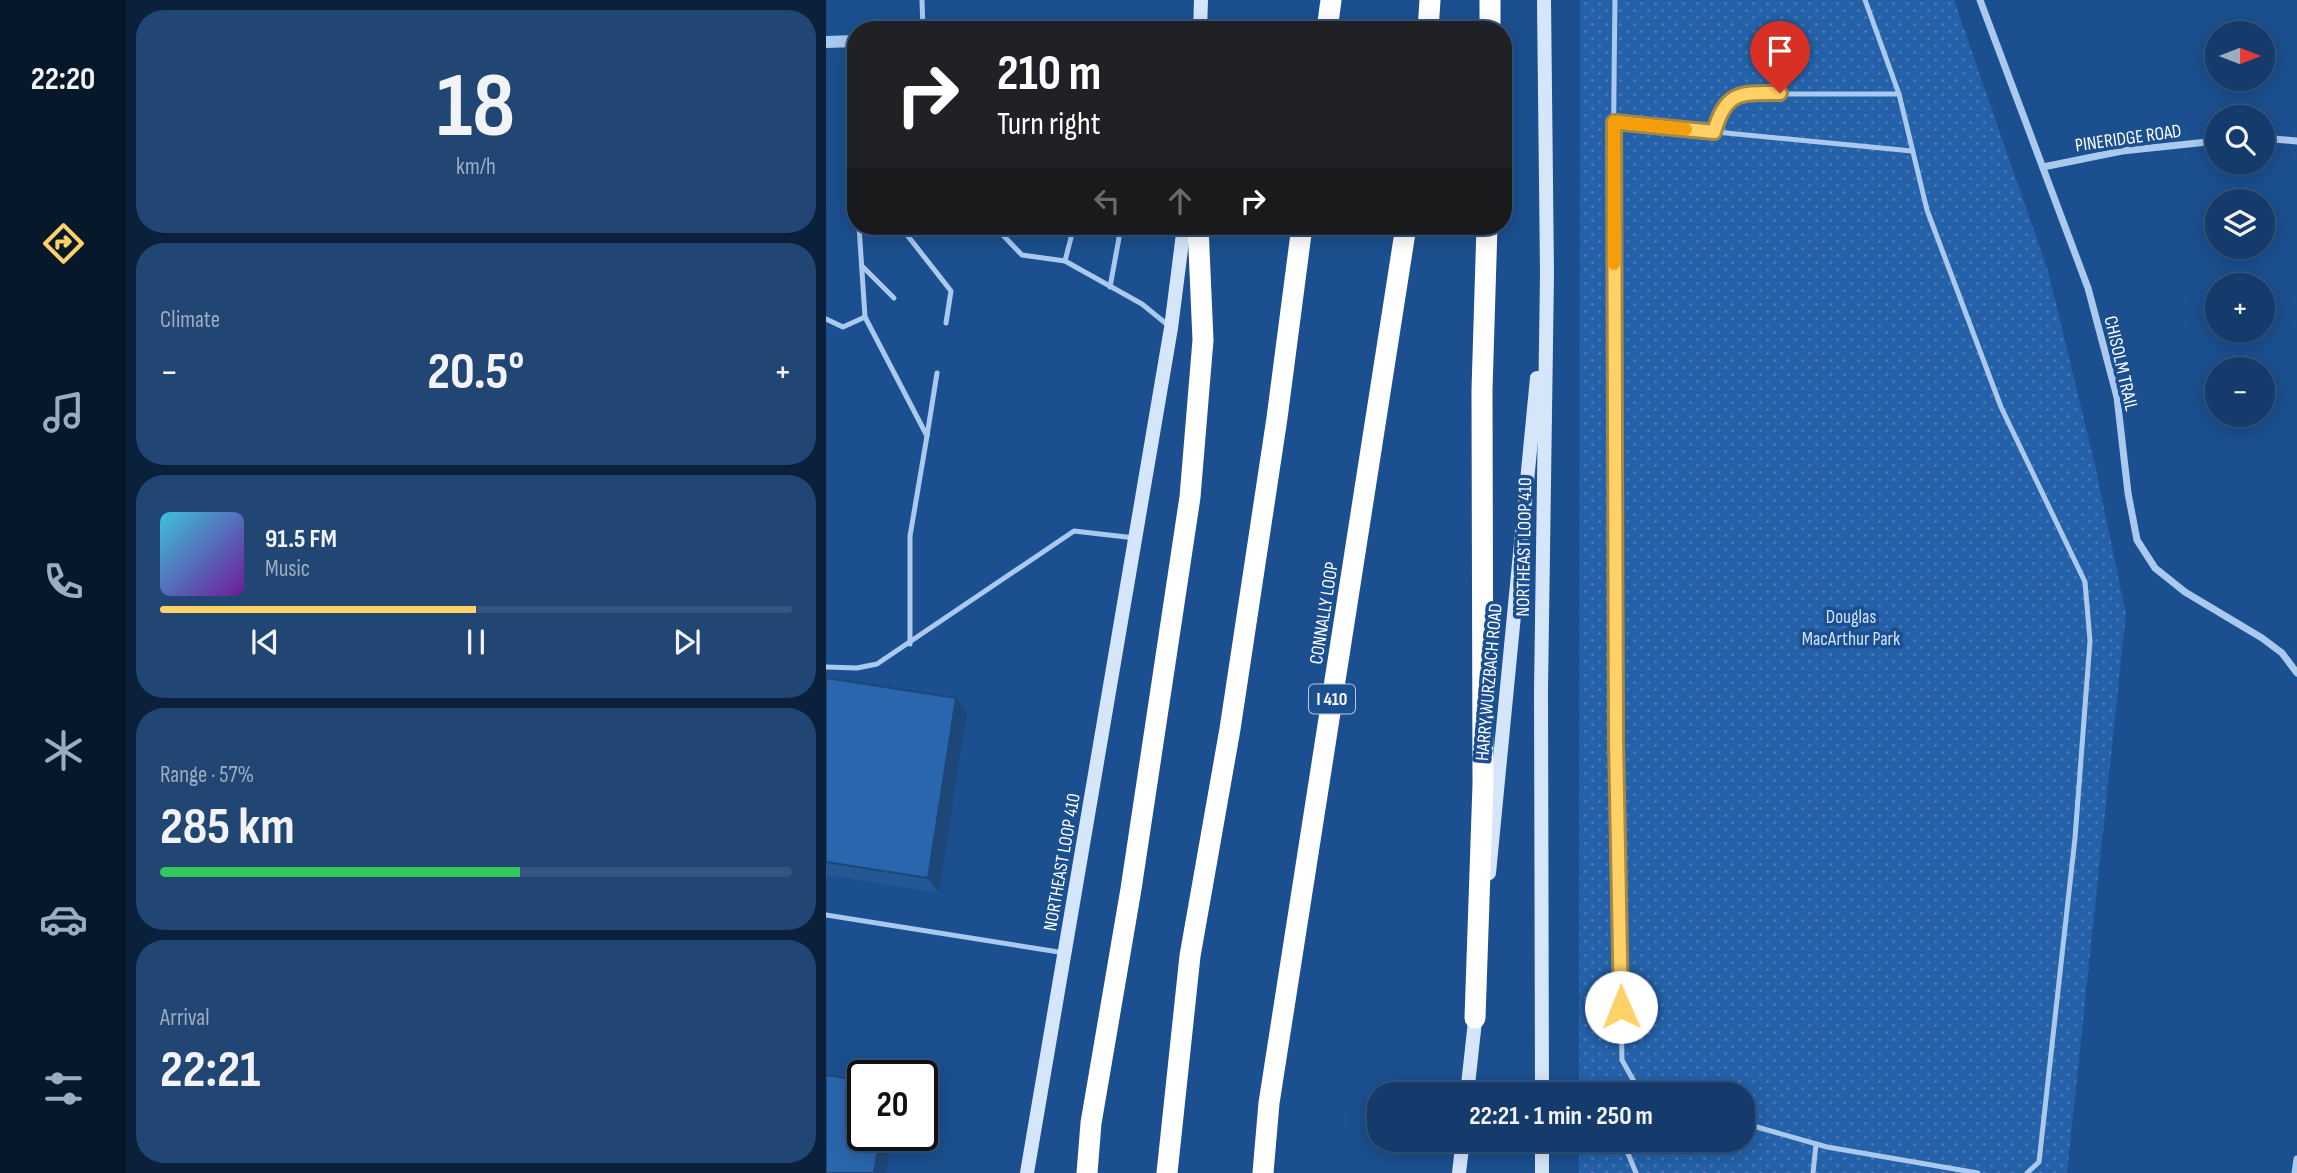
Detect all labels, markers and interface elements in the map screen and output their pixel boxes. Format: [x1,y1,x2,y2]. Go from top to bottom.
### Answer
pin [1750,21,1810,93]
north arrow [2205,21,2275,91]
map controls [2205,21,2275,427]
icon: arrive [1761,32,1799,70]
text: 210 m [997,45,1101,104]
icon: right [882,49,973,140]
text: 18 [437,53,515,162]
text: 22:20 [31,60,95,99]
text: Turn right [997,105,1101,144]
button: search [2205,105,2275,175]
street label: PINERIDGE ROAD [2074,120,2183,157]
text: km/h [456,153,496,181]
icon: left [1088,182,1126,220]
icon: ahead [1161,182,1199,220]
icon: right [1234,182,1272,220]
button: layers [2205,189,2275,259]
icon: directions [39,219,88,268]
button: + [2205,273,2275,343]
text: Climate [160,306,220,334]
street label: CHISOLM TRAIL [2098,314,2143,413]
text: 20.5° [427,341,525,404]
text: − [160,350,179,395]
text: + [773,350,792,395]
button: − [2205,357,2275,427]
icon: music [39,388,88,437]
street label: NORTHEAST LOOP 410 [1512,477,1537,617]
text: 91.5 FM [265,524,337,555]
text: Music [265,555,310,583]
icon: phone [39,557,88,606]
street label: CONNALLY LOOP [1305,560,1344,666]
street label: HARRY WURZBACH ROAD [1471,602,1508,762]
park label: Douglas MacArthur Park [1802,606,1901,651]
icon: previous [246,623,284,661]
icon: pause [457,623,495,661]
icon: next [668,623,706,661]
road number: I 410 [1309,684,1355,714]
icon: climate [39,726,88,775]
text: Range · 57% [160,761,254,789]
street label: NORTHEAST LOOP 410 [1039,792,1086,933]
text: 285 km [160,796,295,859]
icon: car [39,895,88,944]
position arrow [1584,970,1658,1044]
text: Arrival [160,1004,209,1032]
text: 22:21 [160,1039,260,1102]
speed limit sign: 20 [847,1060,938,1151]
icon: filters [39,1064,88,1113]
text: 22:21 · 1 min · 250 m [1469,1101,1653,1132]

